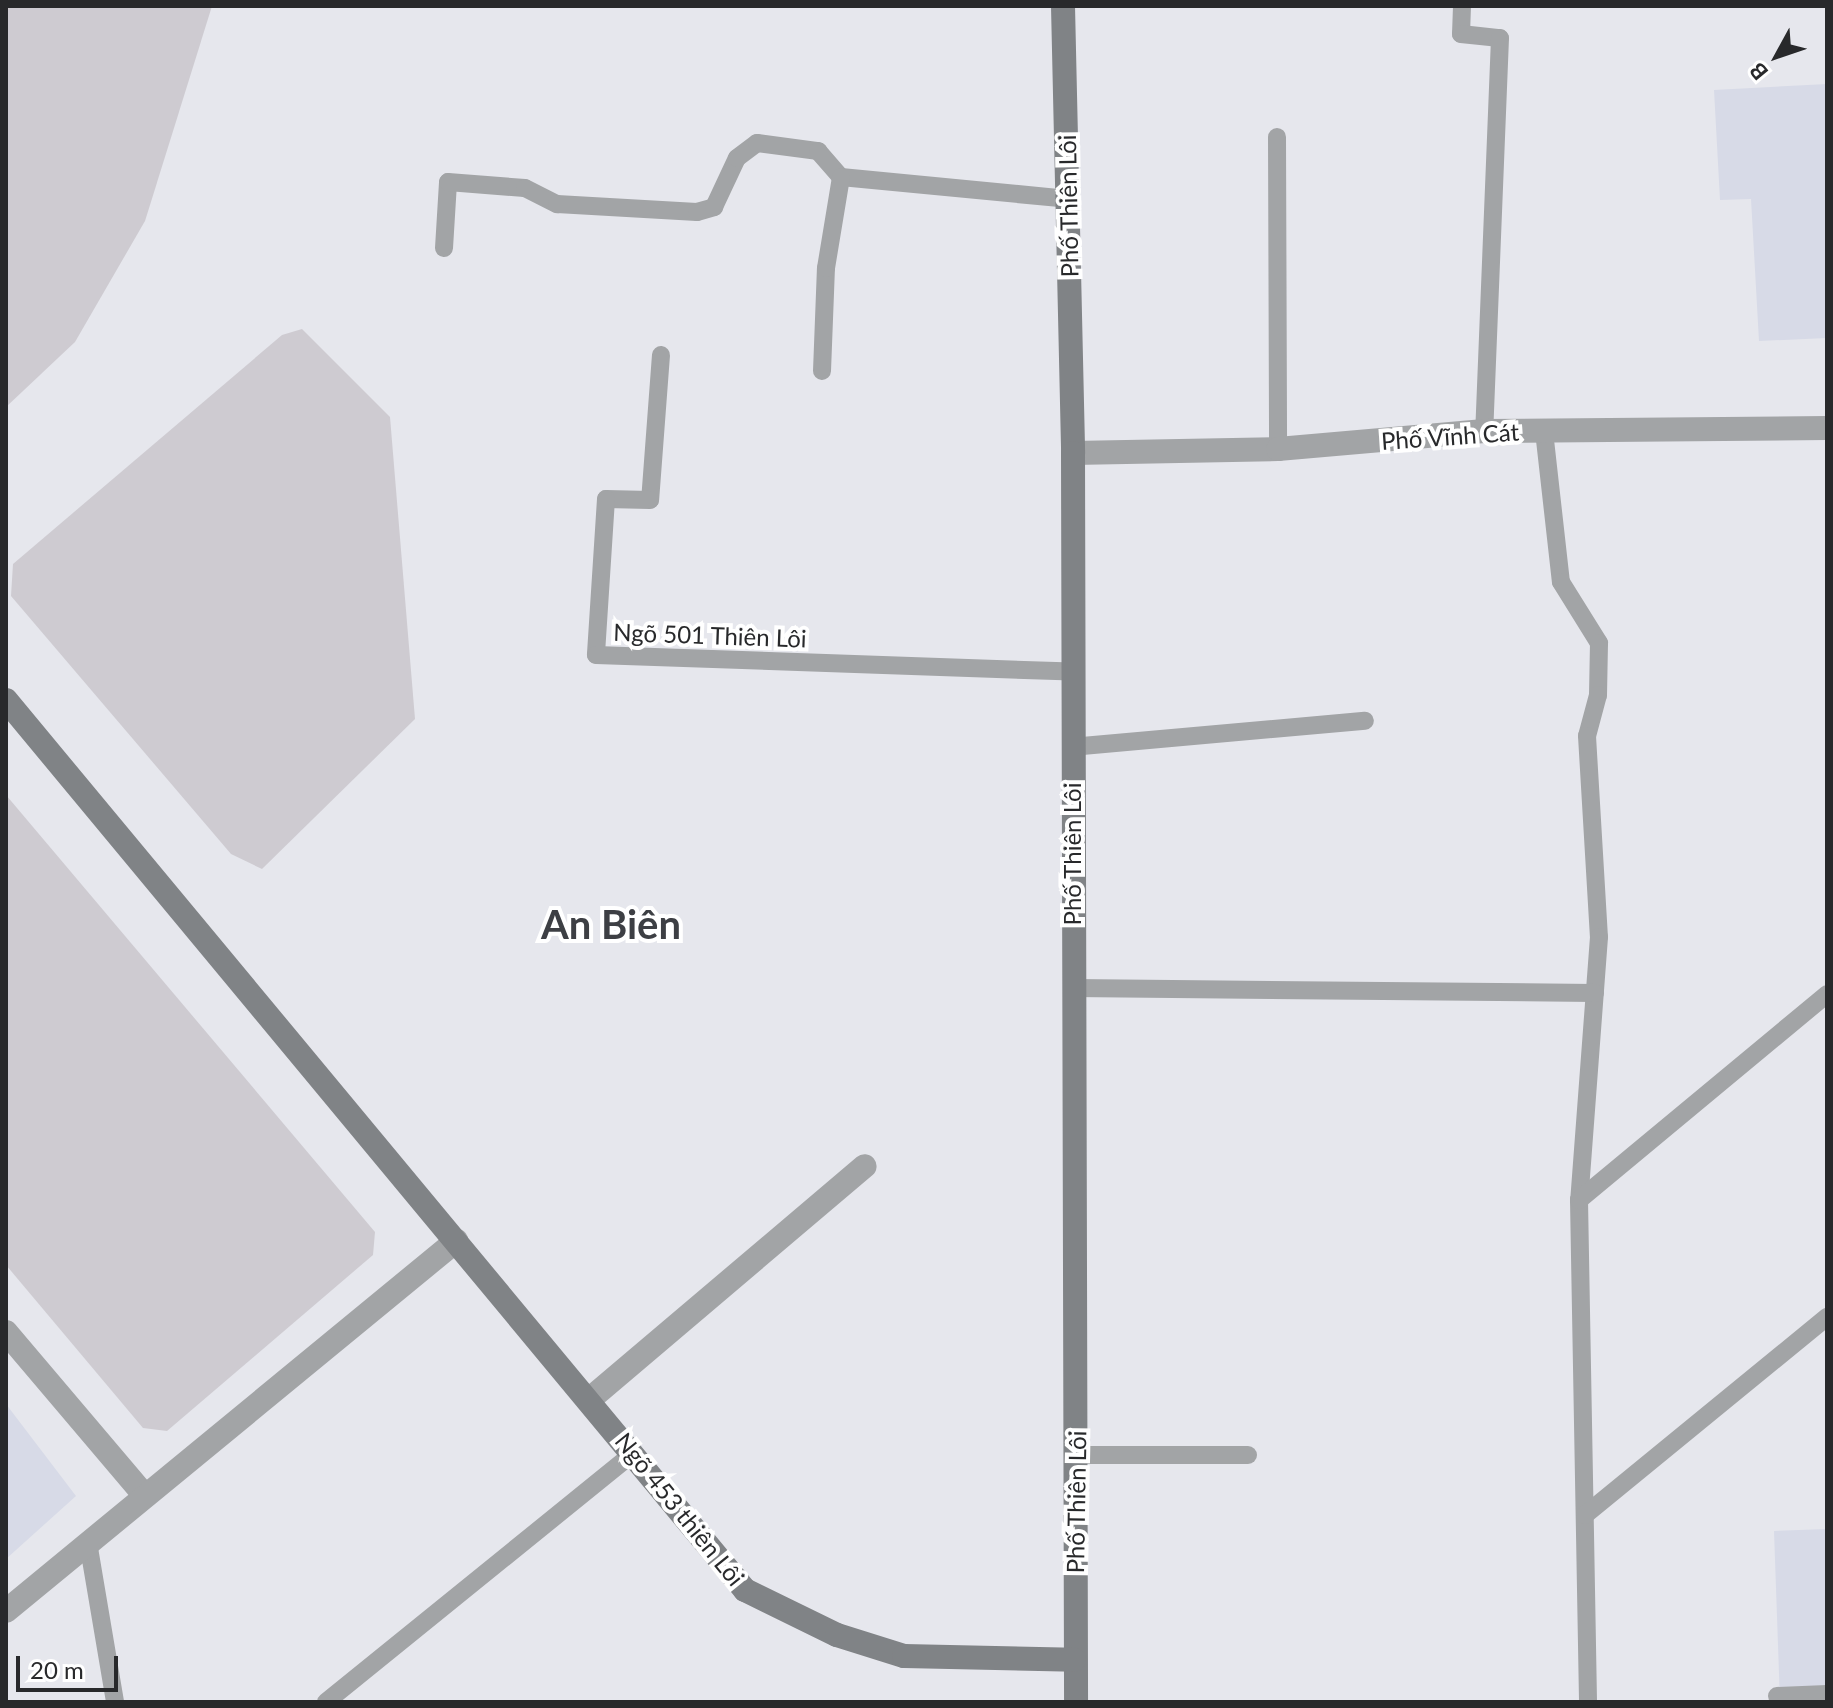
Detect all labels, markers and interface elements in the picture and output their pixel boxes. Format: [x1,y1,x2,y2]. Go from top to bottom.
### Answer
north arrow [1737,16,1817,96]
text: B [1743,58,1773,86]
street label: Phố Thiên Lôi [1052,134,1084,278]
street label: Phố Vĩnh Cát [1380,417,1520,455]
street label: Ngõ 501 Thiên Lôi [613,617,807,653]
street label: Phố Thiên Lôi [1058,782,1086,926]
district label: An Biên [541,900,681,948]
street label: Ngõ 453 thiên Lôi [609,1427,751,1591]
street label: Phố Thiên Lôi [1060,1430,1092,1574]
scale bar [20,1640,122,1690]
text: 20 m [30,1655,84,1684]

